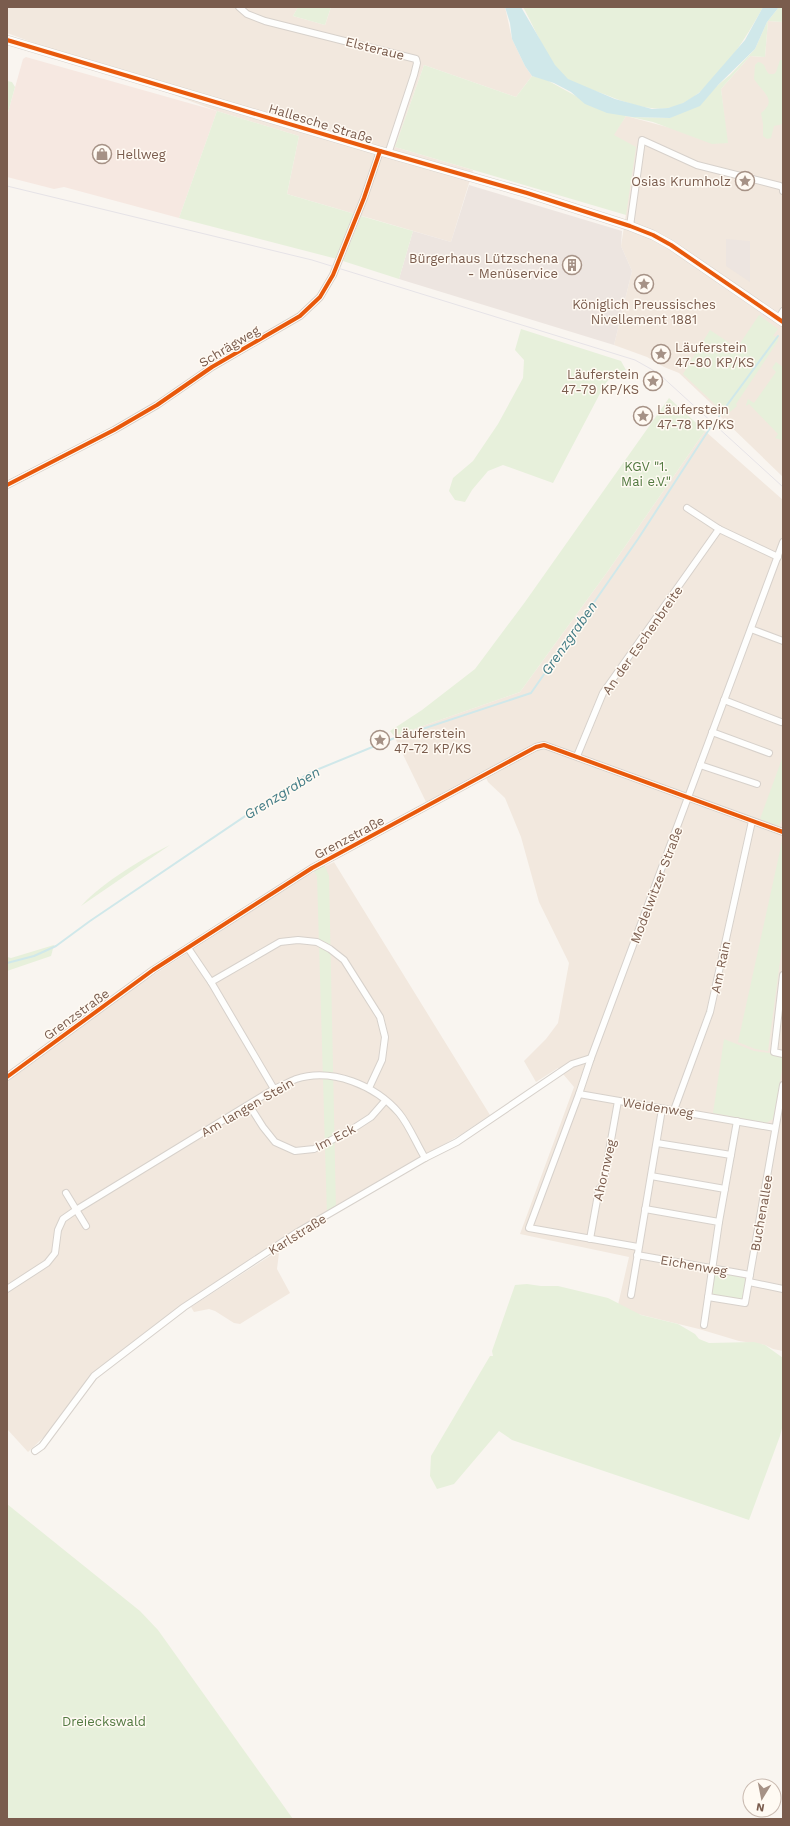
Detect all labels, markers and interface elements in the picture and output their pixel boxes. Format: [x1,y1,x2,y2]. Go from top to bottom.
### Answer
street label: Elsteraue [344,34,406,63]
street label: Hallesche Straße [267,100,375,146]
shop icon: Hellweg [91,143,113,165]
place label: Hellweg [116,147,166,162]
place icon: Osias Krumholz [734,170,756,192]
place label: Osias Krumholz [631,174,731,189]
place label: Bürgerhaus Lützschena - Menüservice [409,251,559,281]
building icon: Bürgerhaus Lützschena - Menüservice [561,254,583,276]
place icon: Königlich Preussisches Nivellement 1881 [633,273,655,295]
place label: Königlich Preussisches Nivellement 1881 [572,297,716,327]
street label: Schrägweg [196,322,262,370]
place label: Läuferstein 47-80 KP/KS [675,340,754,370]
place icon: Läuferstein 47-80 KP/KS [650,343,672,365]
place label: Läuferstein 47-79 KP/KS [561,367,639,397]
place icon: Läuferstein 47-79 KP/KS [642,370,664,392]
place label: Läuferstein 47-78 KP/KS [657,402,734,432]
place icon: Läuferstein 47-78 KP/KS [632,405,654,427]
park label: KGV "1. Mai e.V." [621,459,671,489]
street label: An der Eschenbreite [599,583,686,698]
water label: Grenzgraben [538,598,600,678]
place label: Läuferstein 47-72 KP/KS [394,726,471,756]
place icon: Läuferstein 47-72 KP/KS [369,729,391,751]
water label: Grenzgraben [241,763,323,823]
street label: Grenzstraße [312,813,387,862]
street label: Modelwitzer Straße [627,825,686,946]
street label: Am Rain [708,940,733,995]
street label: Grenzstraße [41,986,112,1043]
street label: Am langen Stein [198,1075,296,1140]
street label: Weidenweg [621,1094,695,1121]
street label: Im Eck [313,1121,358,1154]
street label: Ahornweg [590,1138,619,1202]
street label: Buchenallee [747,1174,776,1253]
street label: Karlstraße [266,1211,329,1258]
street label: Eichenweg [659,1252,729,1279]
park label: Dreieckswald [62,1714,146,1729]
north arrow [742,1778,782,1818]
text: N [755,1800,765,1814]

